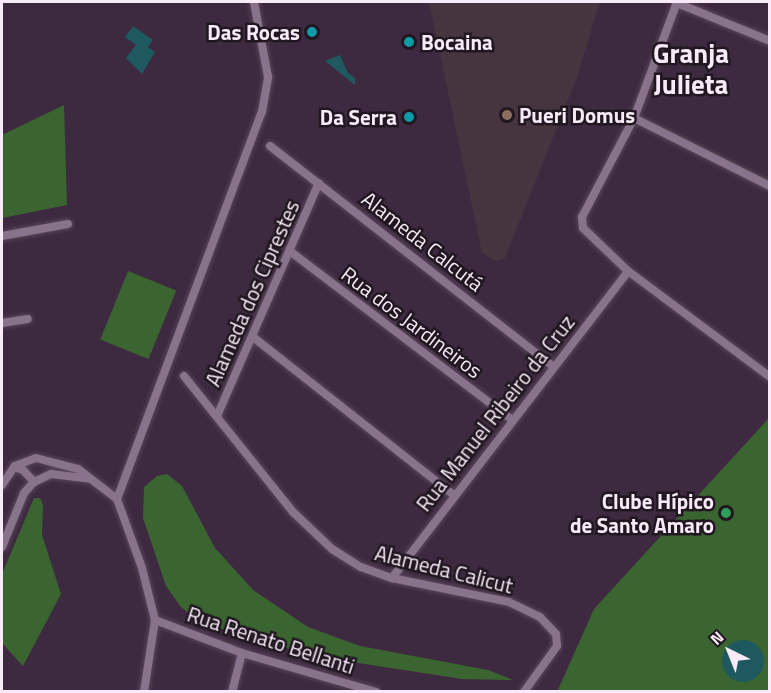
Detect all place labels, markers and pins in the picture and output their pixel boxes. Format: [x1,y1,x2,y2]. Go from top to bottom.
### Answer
place label: Das Rocas [207,19,300,45]
marker: Das Rocas [305,25,319,39]
place label: Bocaina [421,29,493,55]
marker: Bocaina [402,35,416,49]
place label: Pueri Domus [519,102,635,128]
place label: Da Serra [320,104,397,130]
marker: Pueri Domus [500,108,514,122]
marker: Da Serra [402,110,416,124]
place label: Clube Hípico de Santo Amaro [570,488,714,538]
marker: Clube Hípico de Santo Amaro [719,506,733,520]

